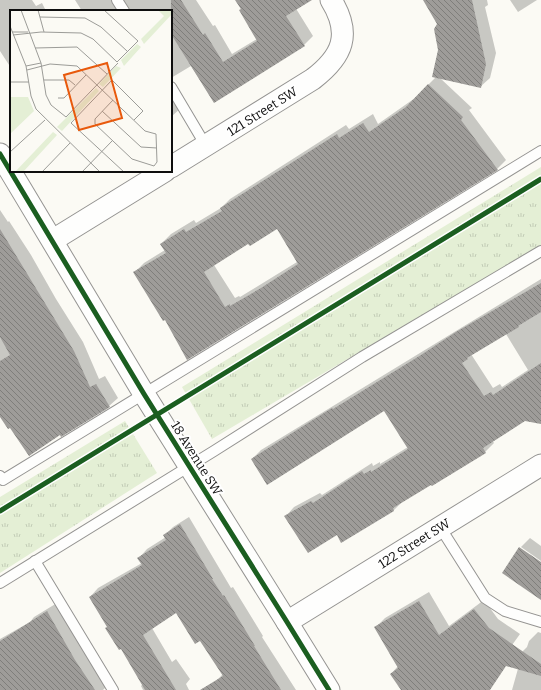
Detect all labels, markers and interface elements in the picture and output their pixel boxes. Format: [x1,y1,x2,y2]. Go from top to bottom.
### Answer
inset map [10,10,172,172]
street label: 121 Street SW [224,84,301,139]
street label: 18 Avenue SW [168,418,226,499]
street label: 122 Street SW [376,515,453,571]

